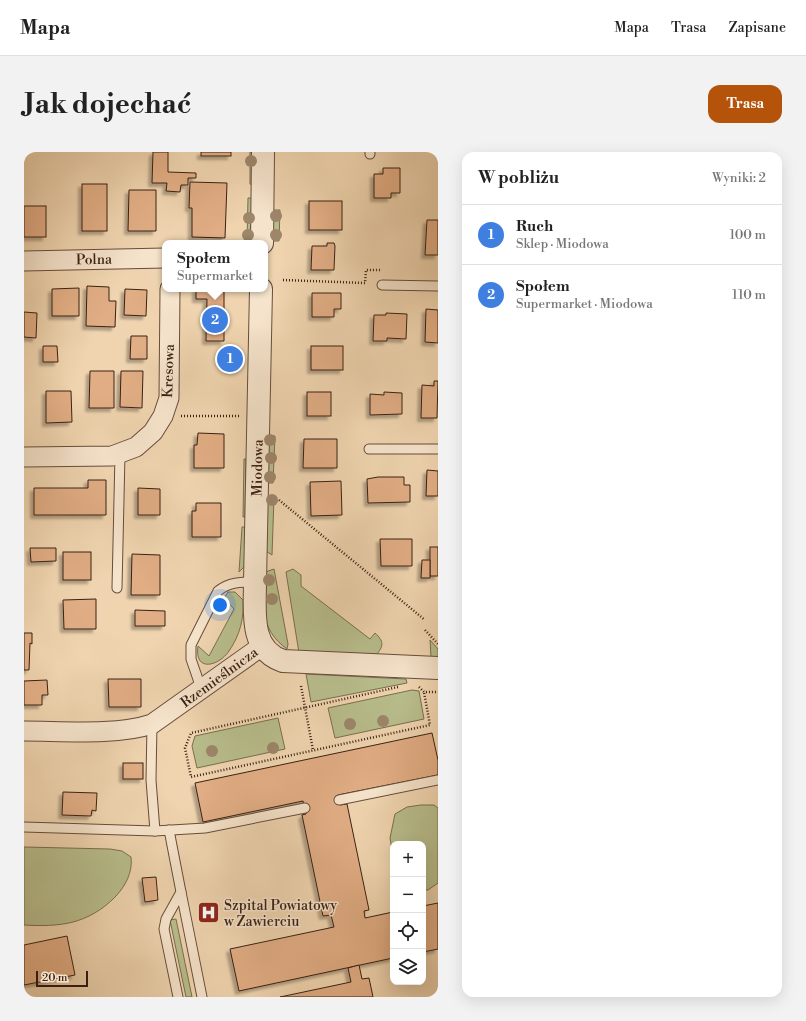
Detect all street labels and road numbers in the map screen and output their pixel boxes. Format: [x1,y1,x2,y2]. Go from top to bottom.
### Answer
street label: Polna [76,251,113,269]
street label: Kresowa [159,343,179,398]
street label: Miodowa [249,438,268,497]
street label: Rzemieślnicza [177,643,263,712]

